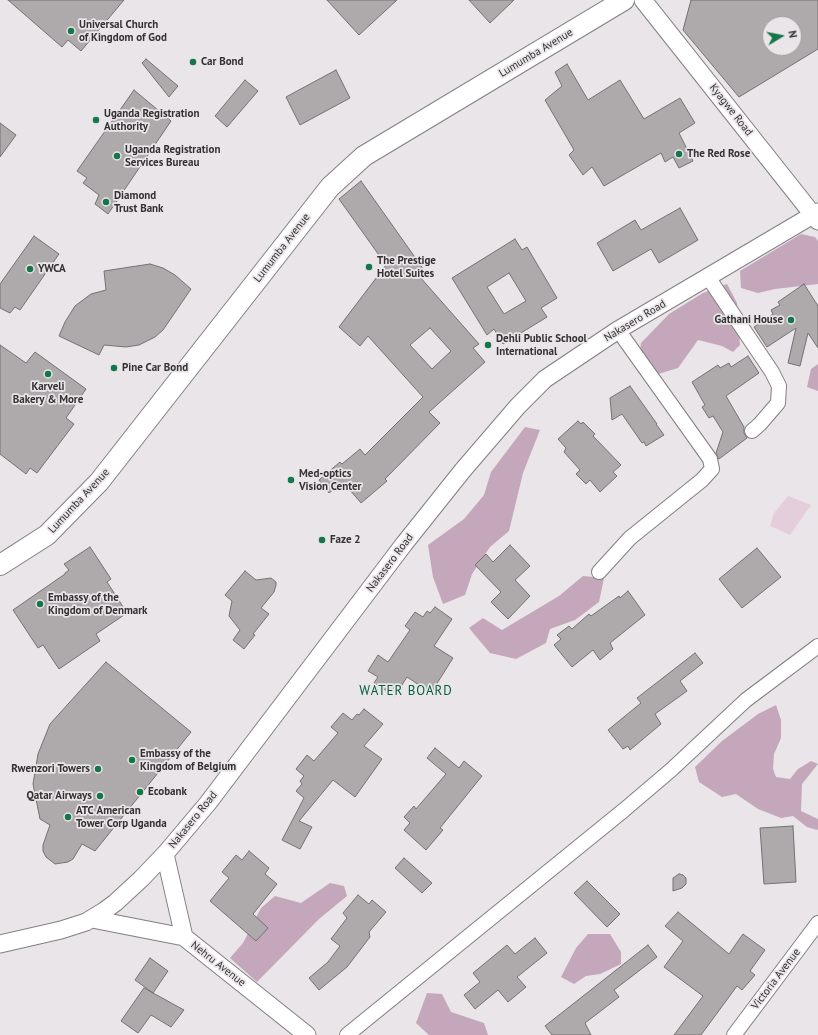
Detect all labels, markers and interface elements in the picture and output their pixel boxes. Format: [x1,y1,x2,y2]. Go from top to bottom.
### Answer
north arrow [762,16,802,56]
place label: Universal Church of Kingdom of God [79,18,167,44]
marker: Universal Church of Kingdom of God [66,26,76,36]
street label: Lumumba Avenue [497,26,575,80]
text: N [785,29,800,39]
place label: Car Bond [201,55,243,69]
marker: Car Bond [188,57,198,67]
street label: Kyagwe Road [707,81,755,139]
place label: Uganda Registration Authority [104,107,199,133]
marker: Uganda Registration Authority [91,115,101,125]
place label: Uganda Registration Services Bureau [125,143,220,169]
place label: The Red Rose [687,147,750,161]
marker: The Red Rose [674,149,684,159]
marker: Uganda Registration Services Bureau [112,151,122,161]
place label: Diamond Trust Bank [114,189,163,215]
marker: Diamond Trust Bank [101,197,111,207]
street label: Lumumba Avenue [251,211,313,285]
place label: The Prestige Hotel Suites [377,254,436,280]
place label: YWCA [38,262,66,276]
marker: The Prestige Hotel Suites [364,262,374,272]
marker: YWCA [25,264,35,274]
street label: Nakasero Road [602,297,668,345]
place label: Gathani House [715,313,783,327]
marker: Gathani House [786,315,796,325]
place label: Dehli Public School International [496,332,587,358]
marker: Dehli Public School International [483,340,493,350]
place label: Pine Car Bond [122,361,188,375]
marker: Pine Car Bond [109,363,119,373]
marker: Karveli Bakery & More [43,369,53,379]
place label: Karveli Bakery & More [13,380,83,406]
street label: Lumumba Avenue [46,466,112,536]
place label: Med-optics Vision Center [299,467,361,493]
marker: Med-optics Vision Center [286,475,296,485]
street label: Nakasero Road [364,531,416,595]
place label: Faze 2 [330,533,361,547]
marker: Faze 2 [317,535,327,545]
place label: Embassy of the Kingdom of Denmark [48,591,148,617]
marker: Embassy of the Kingdom of Denmark [35,599,45,609]
district label: WATER BOARD [359,683,453,699]
place label: Embassy of the Kingdom of Belgium [140,747,236,773]
marker: Embassy of the Kingdom of Belgium [127,755,137,765]
place label: Rwenzori Towers [11,762,90,776]
marker: Rwenzori Towers [93,764,103,774]
place label: Ecobank [148,785,187,799]
marker: Ecobank [135,787,145,797]
place label: Qatar Airways [26,789,92,803]
street label: Nakasero Road [166,789,220,851]
marker: Qatar Airways [95,791,105,801]
place label: ATC American Tower Corp Uganda [76,804,167,830]
marker: ATC American Tower Corp Uganda [63,812,73,822]
street label: Nehru Avenue [188,938,248,990]
street label: Victoria Avenue [749,946,803,1012]

